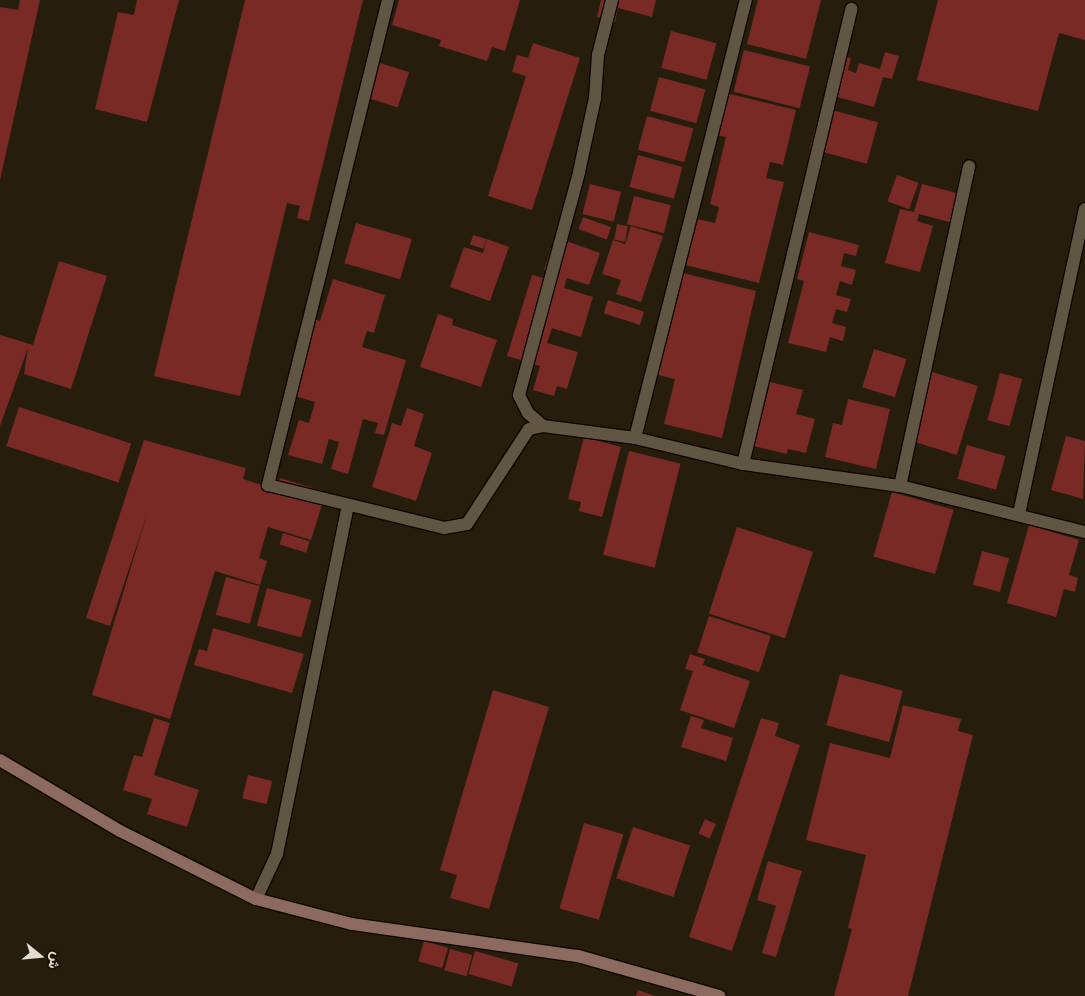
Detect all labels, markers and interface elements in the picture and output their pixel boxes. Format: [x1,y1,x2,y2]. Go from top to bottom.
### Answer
north arrow [15,931,65,981]
text: ش [44,950,65,971]

